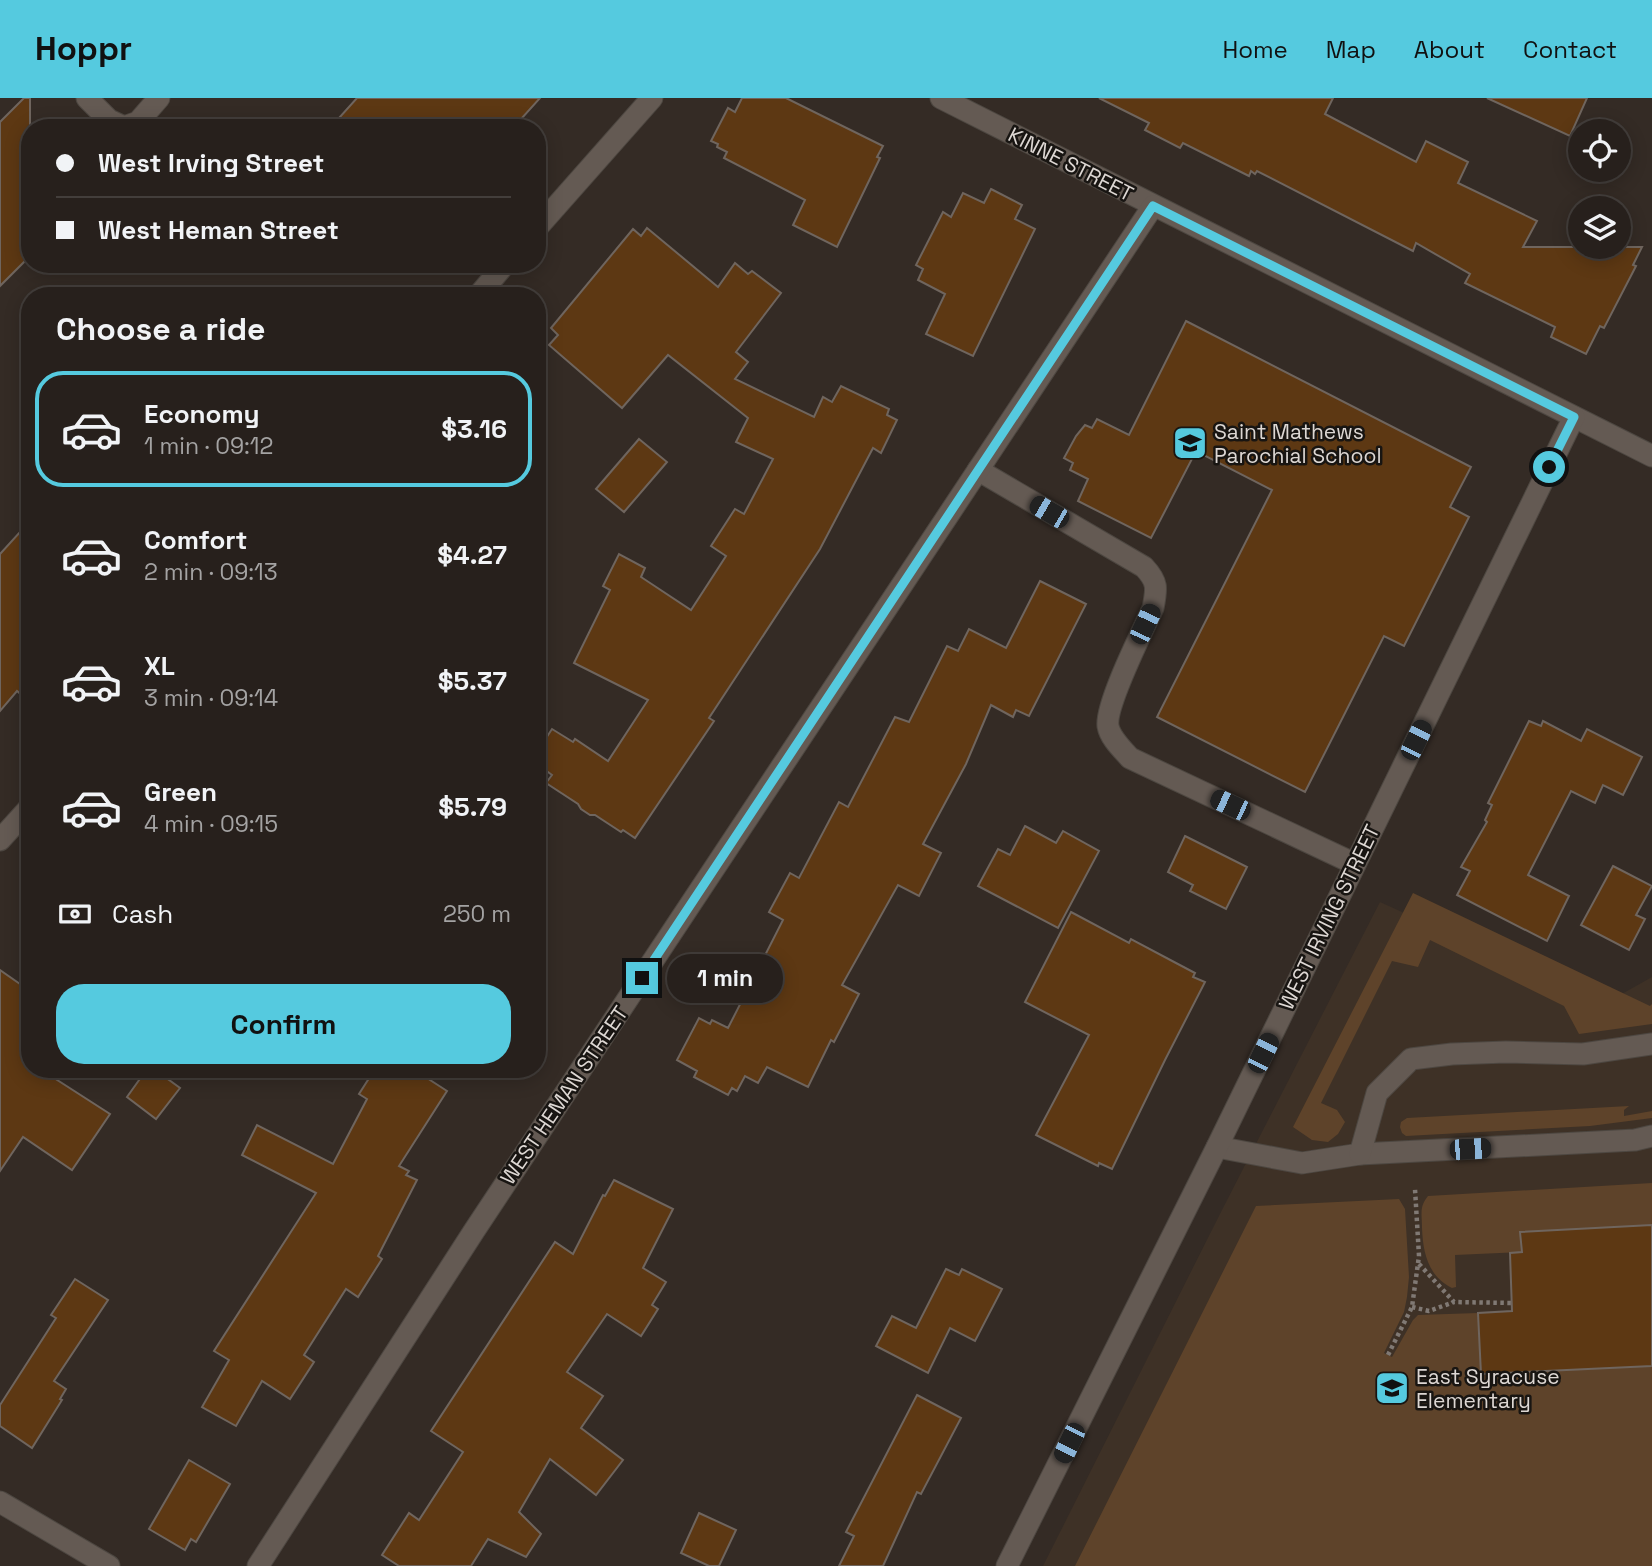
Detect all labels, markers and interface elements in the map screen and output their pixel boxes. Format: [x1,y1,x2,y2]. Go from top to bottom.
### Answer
text: Hoppr [35,28,132,70]
text: Home [1222,34,1288,65]
text: Map [1326,34,1376,65]
text: About [1414,34,1485,65]
text: Contact [1523,34,1617,65]
map controls [1568,119,1631,259]
button: locate [1568,119,1631,182]
street label: KINNE STREET [1004,121,1138,207]
text: West Irving Street [98,146,324,180]
button: layers [1568,196,1631,259]
text: West Heman Street [98,213,339,247]
text: Choose a ride [56,309,266,349]
text: Economy [144,397,260,431]
icon: car [60,398,123,461]
text: $3.16 [441,412,507,446]
place label: Saint Mathews Parochial School [1214,418,1382,469]
school or university icon: Saint Mathews Parochial School [1171,424,1209,462]
text: 1 min · 09:12 [144,431,273,461]
route start [1533,451,1565,483]
car [1026,492,1073,532]
text: Comfort [144,523,247,557]
icon: car [60,524,123,587]
text: $4.27 [437,538,507,572]
text: 2 min · 09:13 [144,557,278,587]
car [1127,601,1164,647]
text: XL [144,649,175,683]
icon: car [60,650,123,713]
text: $5.37 [438,664,507,698]
text: 3 min · 09:14 [144,683,278,713]
car [1398,717,1435,763]
text: Green [144,775,217,809]
icon: car [60,776,123,839]
car [1207,787,1254,823]
text: $5.79 [438,790,507,824]
text: 4 min · 09:15 [144,809,278,839]
street label: WEST IRVING STREET [1272,820,1386,1014]
icon: cash [56,895,94,933]
text: Cash [112,897,173,931]
text: 250 m [443,899,511,929]
callout: 1 min [666,954,782,1002]
route end [626,962,658,994]
text: 1 min [697,963,753,993]
button: Confirm [56,984,511,1064]
street label: WEST HEMAN STREET [494,1000,634,1190]
car [1245,1030,1282,1076]
car [1449,1137,1492,1161]
place label: East Syracuse Elementary [1416,1363,1560,1414]
school or university icon: East Syracuse Elementary [1373,1369,1411,1407]
car [1051,1420,1088,1466]

